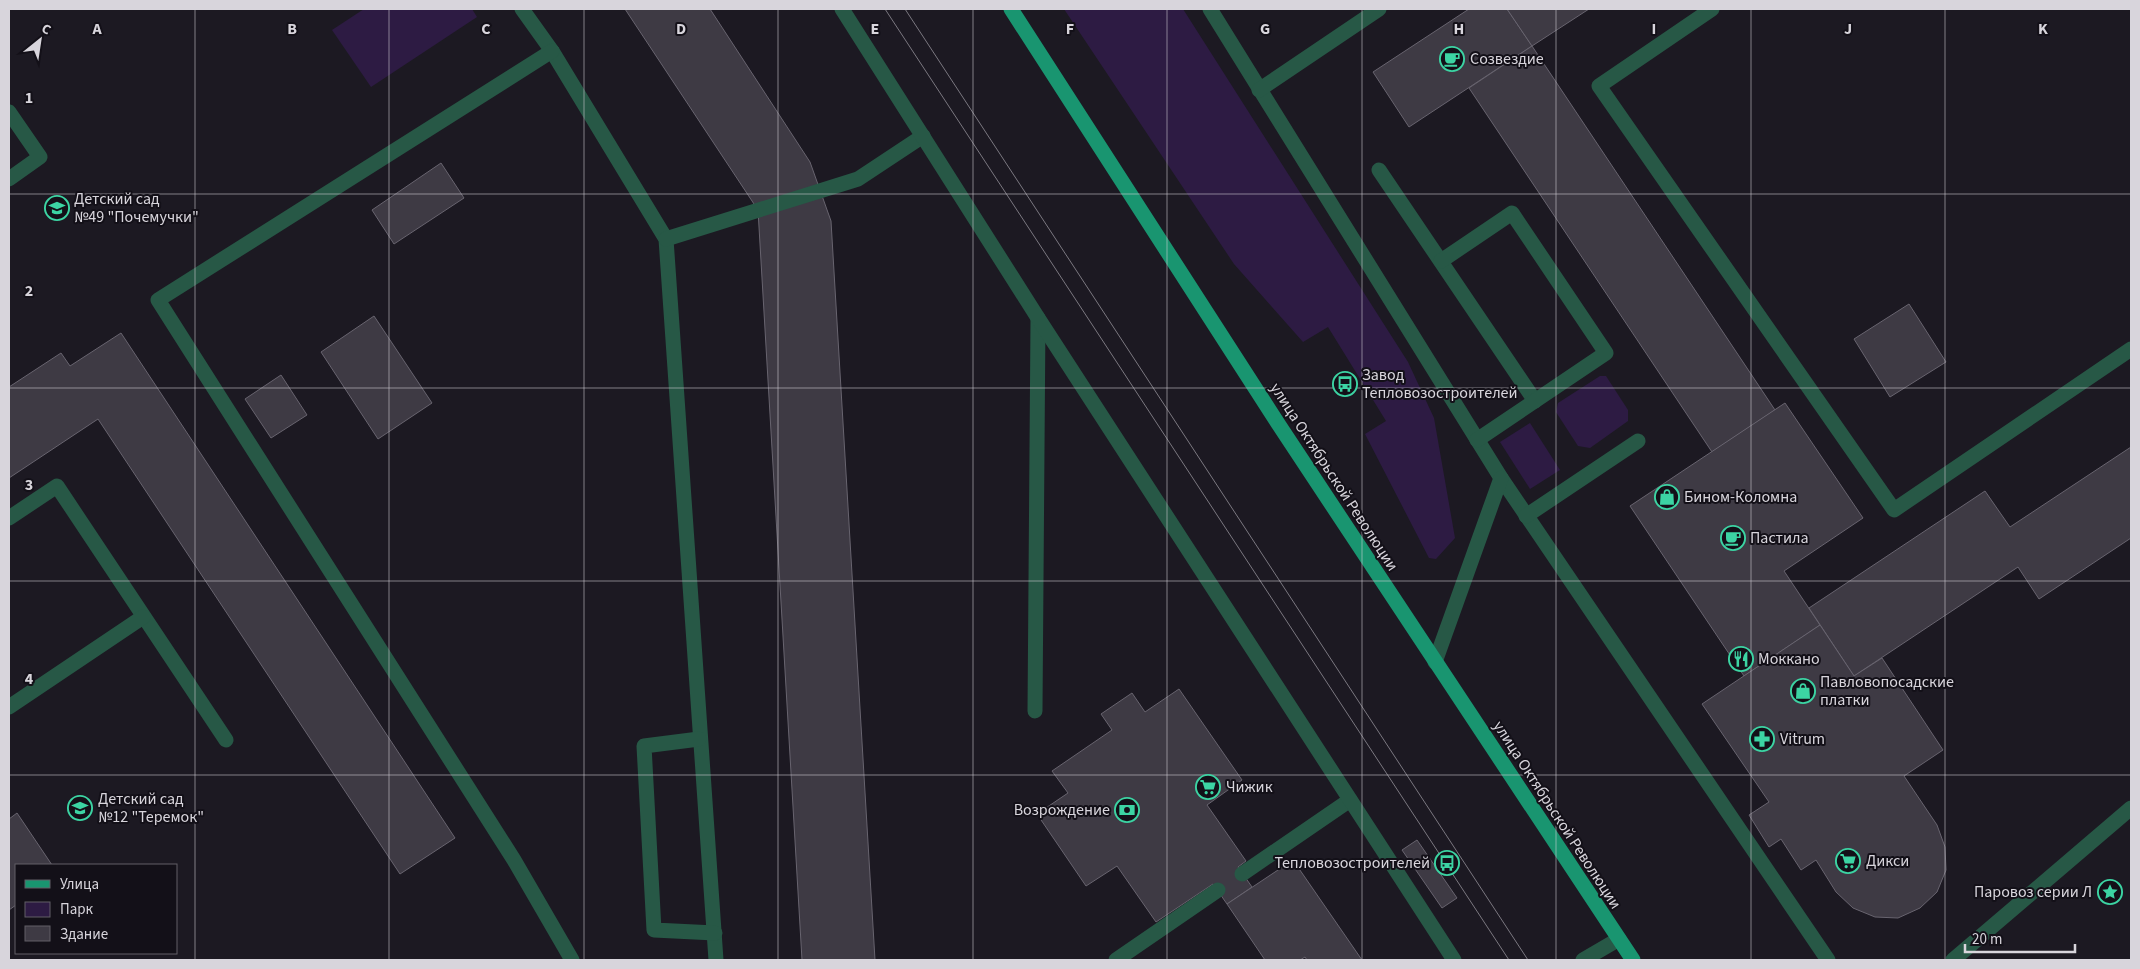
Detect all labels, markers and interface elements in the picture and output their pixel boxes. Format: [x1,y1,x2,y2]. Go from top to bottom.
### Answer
north arrow [15,15,65,65]
text: A [91,18,102,40]
text: B [287,18,297,40]
text: C [481,18,491,40]
text: D [676,18,686,40]
text: E [871,18,879,40]
text: F [1066,18,1074,40]
text: G [1260,18,1270,40]
text: H [1454,18,1464,40]
text: I [1652,18,1656,40]
text: J [1844,18,1852,40]
text: K [2038,18,2048,40]
text: С [37,19,55,40]
cafe icon: Созвездие [1439,46,1465,72]
place label: Созвездие [1470,48,1544,70]
text: 1 [25,87,33,109]
place label: Детский сад №49 "Почемучки" [74,188,199,228]
school or university icon: Детский сад №49 "Почемучки" [44,195,70,221]
text: 2 [25,280,33,302]
place label: Завод Тепловозостроителей [1362,364,1518,404]
bus stop icon: Завод Тепловозостроителей [1332,371,1358,397]
street label: улица Октябрьской Революции [1265,379,1403,575]
text: 3 [25,474,33,496]
shop icon: Бином-Коломна [1654,484,1680,510]
place label: Бином-Коломна [1684,486,1797,508]
cafe icon: Пастила [1720,525,1746,551]
place label: Пастила [1750,527,1808,549]
restaurant icon: Моккано [1728,646,1754,672]
place label: Моккано [1758,648,1820,670]
text: 4 [25,668,34,690]
place label: Павловопосадские платки [1820,671,1954,711]
shop icon: Павловопосадские платки [1790,678,1816,704]
street label: улица Октябрьской Революции [1488,717,1626,913]
pharmacy icon: Vitrum [1749,726,1775,752]
place label: Vitrum [1780,728,1825,750]
supermarket icon: Чижик [1195,774,1221,800]
place label: Чижик [1226,776,1273,798]
place label: Детский сад №12 "Теремок" [98,788,204,828]
school or university icon: Детский сад №12 "Теремок" [67,795,93,821]
bank icon: Возрождение [1114,797,1140,823]
place label: Возрождение [1014,799,1110,821]
supermarket icon: Дикси [1835,848,1861,874]
bus stop icon: Тепловозостроителей [1434,850,1460,876]
place label: Дикси [1866,850,1909,872]
place label: Тепловозостроителей [1274,852,1430,874]
legend [15,864,178,954]
text: Улица [60,874,99,895]
place icon: Паровоз серии Л [2097,879,2123,905]
place label: Паровоз серии Л [1974,881,2092,903]
text: Парк [60,899,94,920]
scale bar [1965,922,2075,954]
text: Здание [60,924,108,945]
text: 20 m [1972,929,2002,950]

